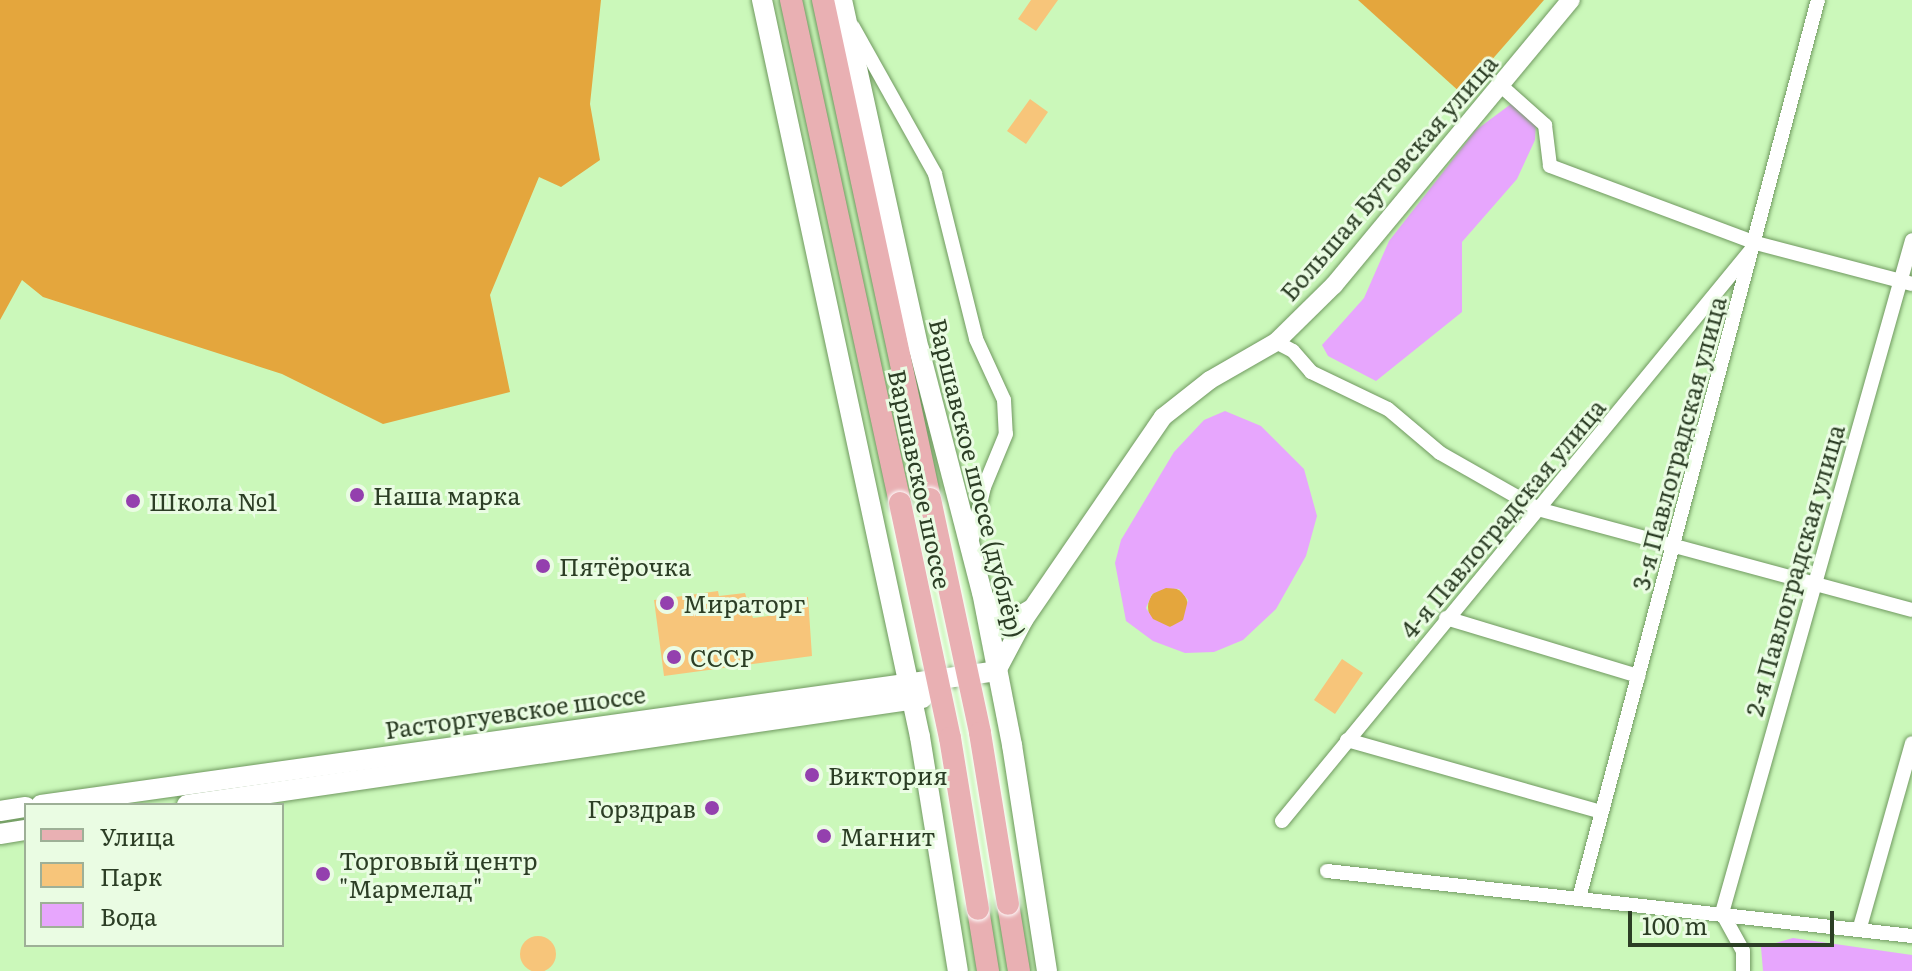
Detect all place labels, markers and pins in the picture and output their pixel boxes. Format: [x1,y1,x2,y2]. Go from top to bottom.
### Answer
place label: Наша марка [373,481,521,509]
marker: Наша марка [348,486,366,504]
place label: Школа №1 [149,487,277,515]
marker: Школа №1 [124,492,142,510]
place label: Пятёрочка [559,552,691,580]
marker: Пятёрочка [534,557,552,575]
place label: Мираторг [683,589,805,617]
marker: Мираторг [658,594,676,612]
place label: СССР [690,643,754,671]
marker: СССР [665,648,683,666]
place label: Виктория [828,761,948,789]
marker: Виктория [803,766,821,784]
place label: Горздрав [587,794,696,822]
marker: Горздрав [703,799,721,817]
place label: Магнит [840,822,935,850]
marker: Магнит [815,827,833,845]
place label: Торговый центр "Мармелад" [339,846,538,902]
marker: Торговый центр "Мармелад" [314,865,332,883]

